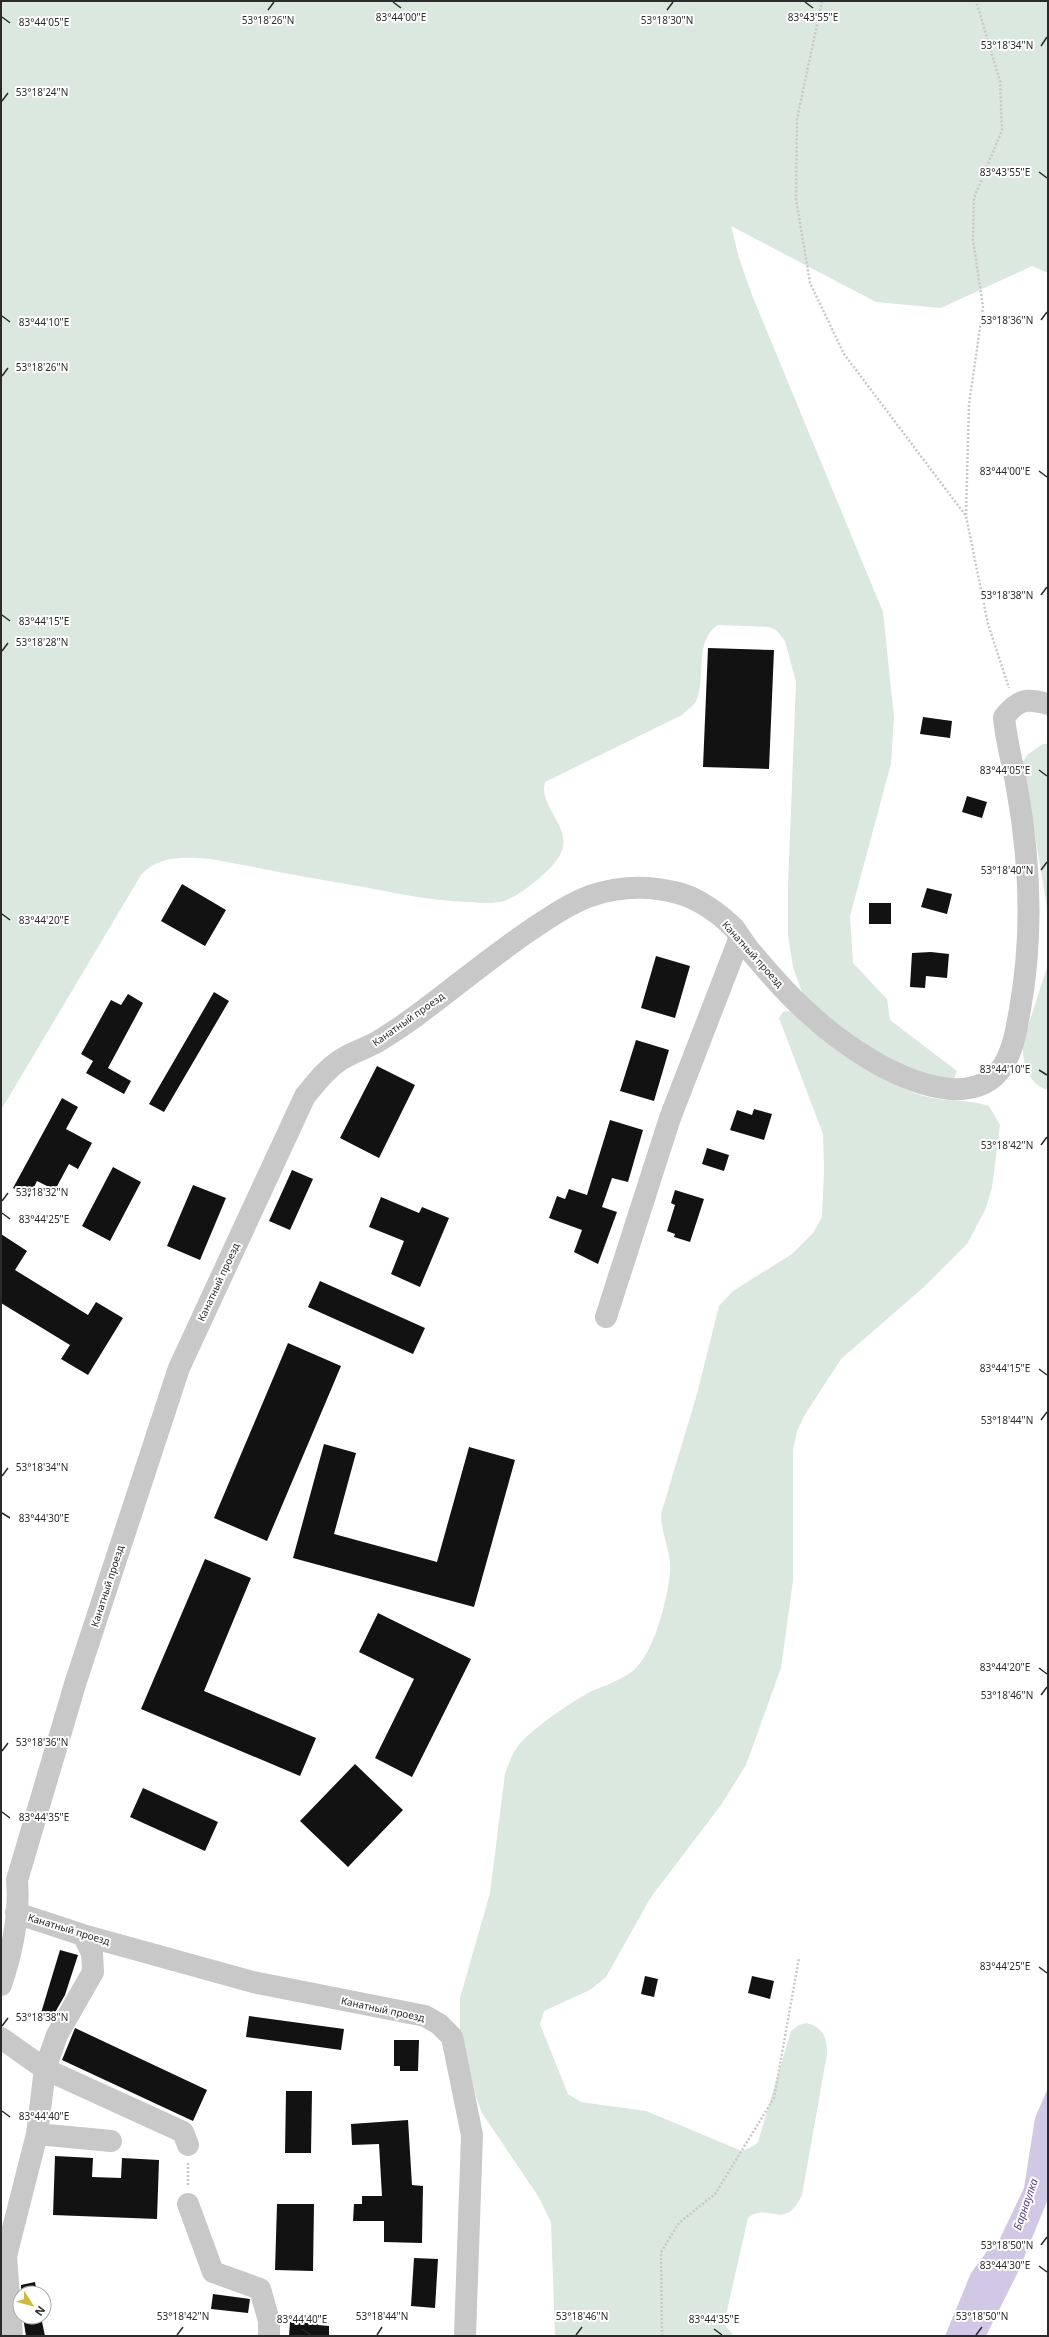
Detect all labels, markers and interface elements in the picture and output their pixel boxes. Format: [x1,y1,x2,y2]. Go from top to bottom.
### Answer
text: 83°44'00"E [376,10,426,24]
text: 83°43'55"E [788,10,838,24]
text: 53°18'26"N [242,13,294,27]
text: 53°18'30"N [641,13,693,27]
text: 83°44'05"E [19,15,69,29]
text: 53°18'34"N [981,38,1033,52]
text: 53°18'24"N [16,85,68,99]
text: 83°43'55"E [980,165,1030,179]
text: 53°18'36"N [981,313,1033,327]
text: 83°44'10"E [19,315,69,329]
text: 53°18'26"N [16,360,68,374]
text: 83°44'00"E [980,464,1030,478]
text: 53°18'38"N [981,588,1033,602]
text: 83°44'15"E [19,614,69,628]
text: 53°18'28"N [16,635,68,649]
text: 83°44'05"E [980,763,1030,777]
text: 53°18'40"N [981,863,1033,877]
text: 83°44'20"E [19,913,69,927]
street label: Канатный проезд [719,918,787,990]
street label: Канатный проезд [369,989,447,1049]
text: 83°44'10"E [980,1062,1030,1076]
text: 53°18'42"N [981,1138,1033,1152]
text: 53°18'32"N [16,1185,68,1199]
text: 83°44'25"E [19,1212,69,1226]
street label: Канатный проезд [194,1241,242,1323]
text: 83°44'15"E [980,1361,1030,1375]
text: 53°18'44"N [981,1413,1033,1427]
text: 53°18'34"N [16,1460,68,1474]
text: 83°44'30"E [19,1511,69,1525]
street label: Канатный проезд [87,1543,127,1629]
text: 83°44'20"E [980,1660,1030,1674]
text: 53°18'46"N [981,1688,1033,1702]
text: 53°18'36"N [16,1735,68,1749]
text: 83°44'35"E [19,1810,69,1824]
street label: Канатный проезд [26,1910,112,1948]
text: 83°44'25"E [980,1959,1030,1973]
street label: Канатный проезд [340,1993,426,2025]
text: 53°18'38"N [16,2010,68,2024]
text: 83°44'40"E [19,2109,69,2123]
water label: Барнаулка [1009,2176,1041,2232]
text: 53°18'50"N [981,2238,1033,2252]
text: 83°44'30"E [980,2258,1030,2272]
north arrow [12,2285,52,2325]
text: N [32,2303,49,2319]
text: 53°18'42"N [157,2309,209,2323]
text: 53°18'44"N [356,2309,408,2323]
text: 53°18'46"N [556,2309,608,2323]
text: 53°18'50"N [956,2309,1008,2323]
text: 83°44'40"E [277,2312,327,2326]
text: 83°44'35"E [689,2312,739,2326]

